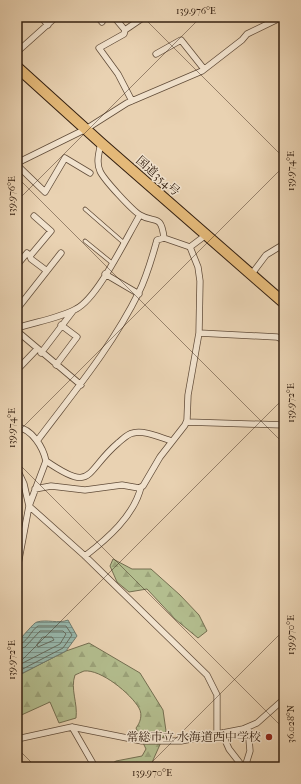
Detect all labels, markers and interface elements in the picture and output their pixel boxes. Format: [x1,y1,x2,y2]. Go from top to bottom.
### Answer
text: 139.976°E [176,5,216,17]
text: 139.974°E [285,151,297,191]
street label: 国道354号 [133,153,183,199]
text: 139.976°E [6,176,18,216]
text: 139.972°E [285,383,297,423]
text: 139.974°E [6,408,18,448]
text: 139.970°E [285,615,297,655]
text: 139.972°E [6,640,18,680]
text: 36.028°N [285,704,297,743]
place label: 常総市立 水海道西中学校 [126,730,261,744]
marker: 常総市立 水海道西中学校 [264,732,274,742]
text: 139.970°E [132,767,172,779]

